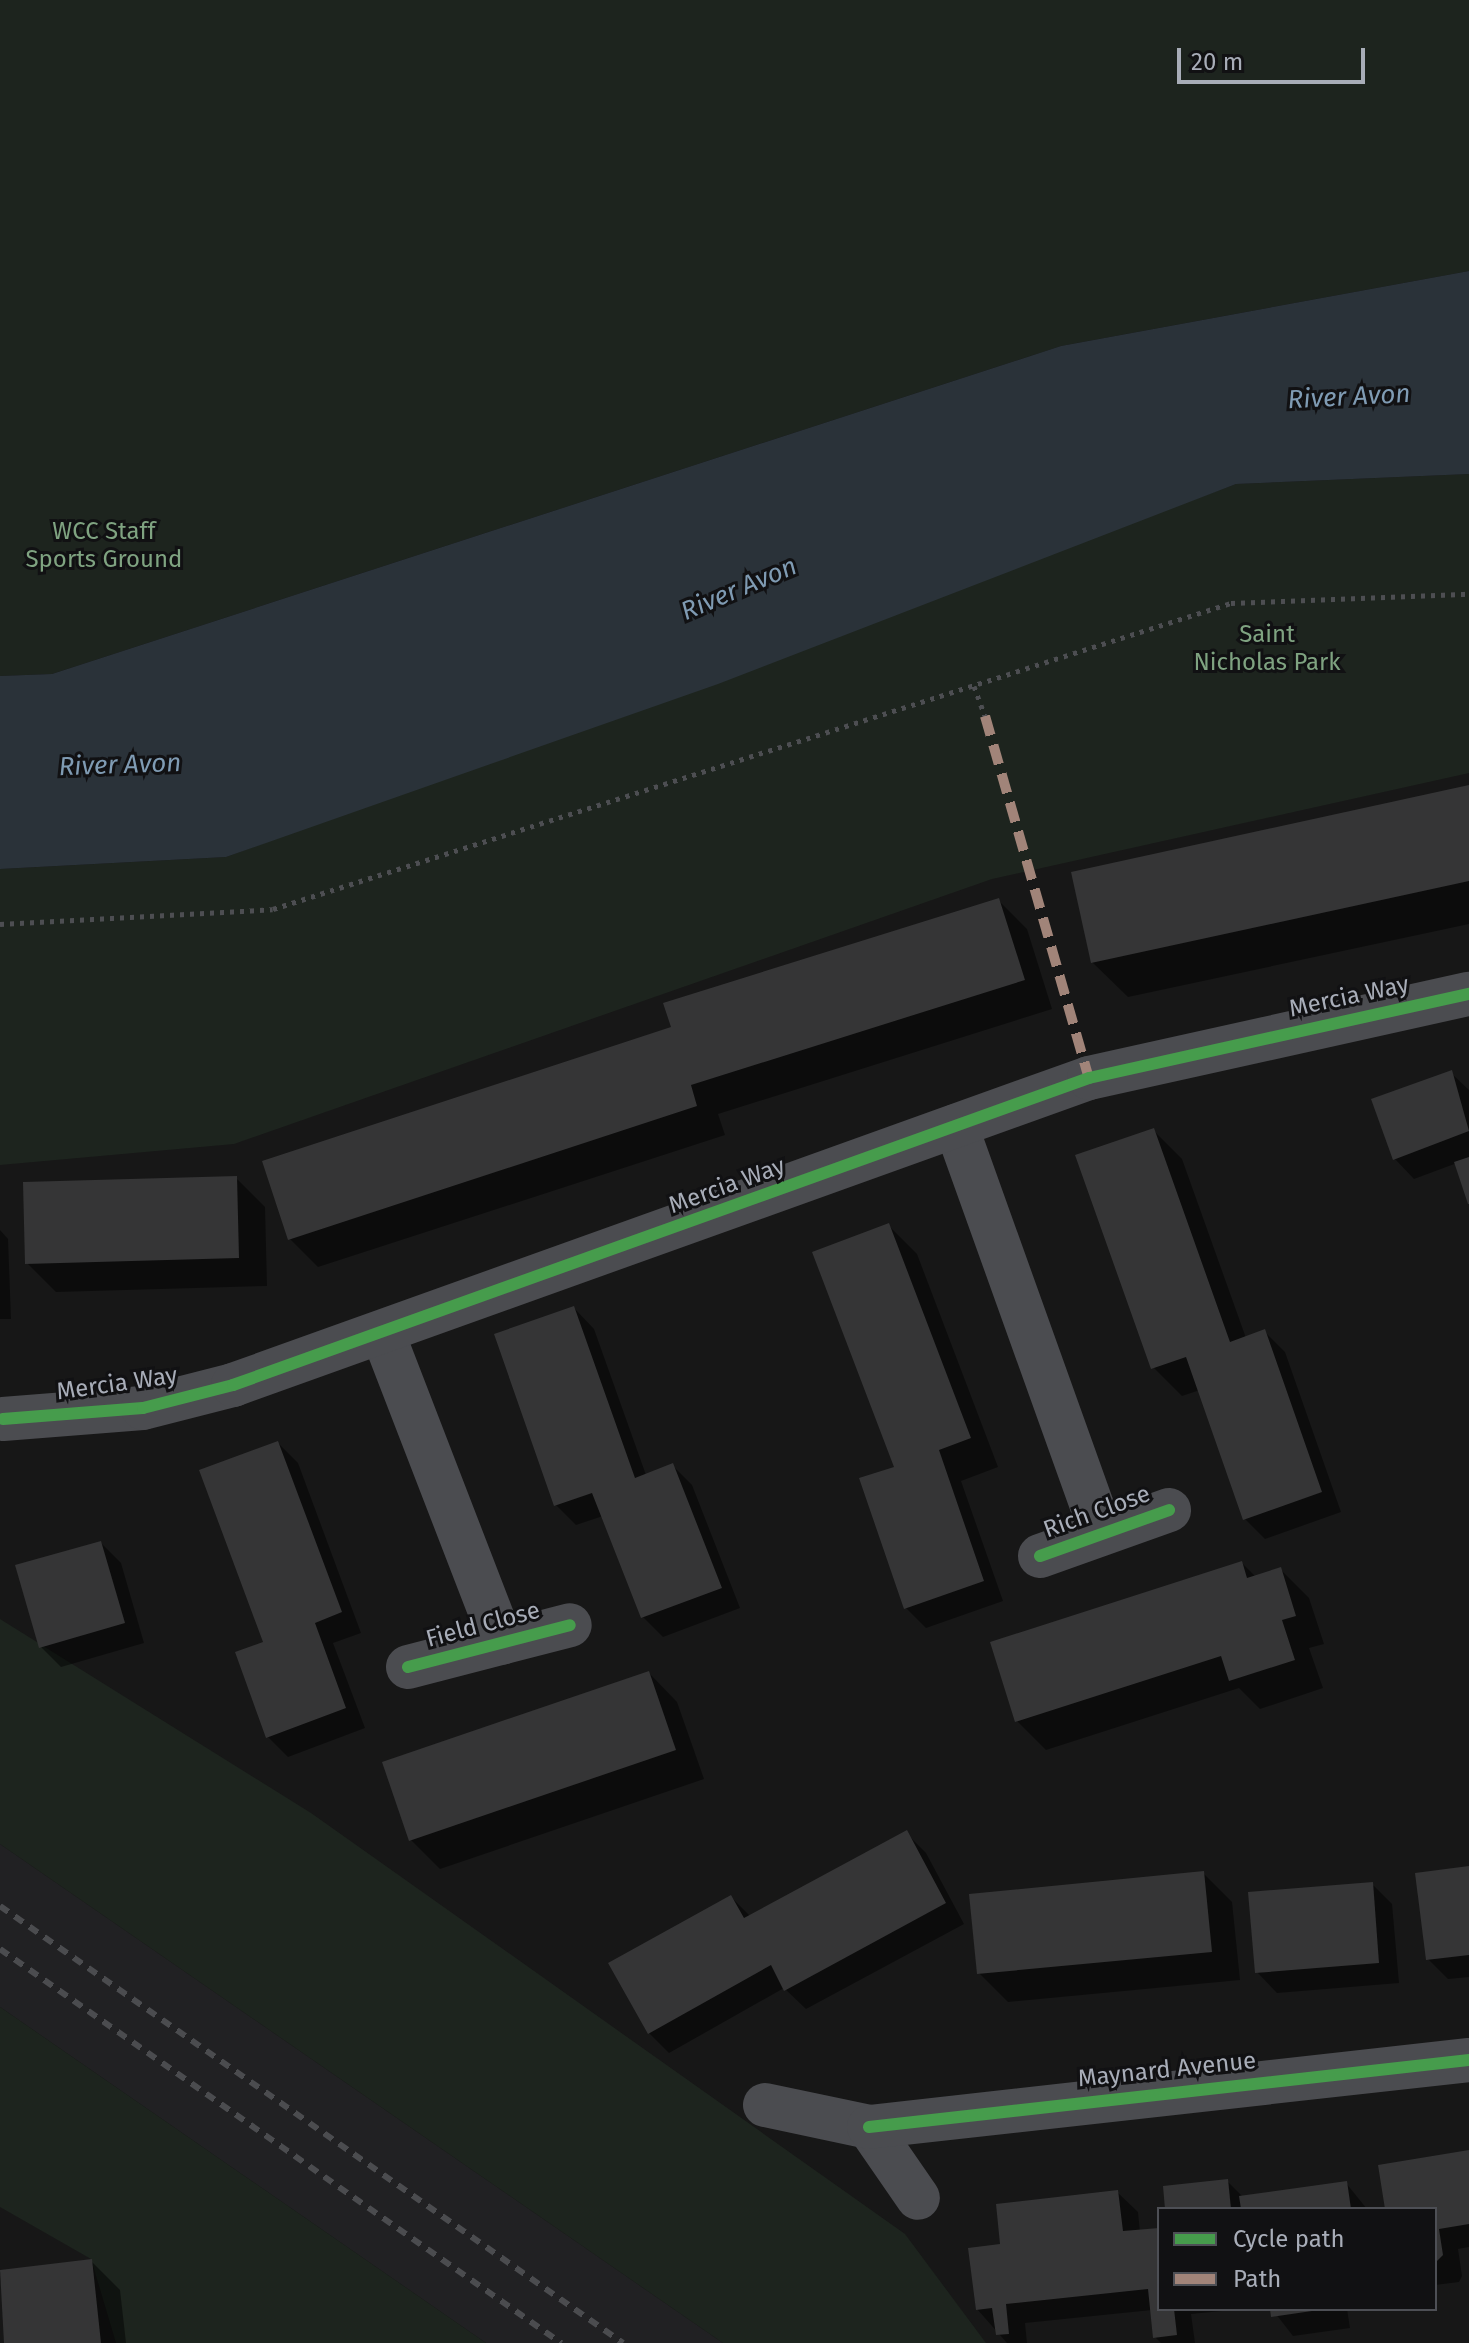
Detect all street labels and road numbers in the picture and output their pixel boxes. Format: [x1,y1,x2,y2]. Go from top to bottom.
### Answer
street label: Mercia Way [1287,970,1411,1024]
street label: Mercia Way [665,1152,789,1220]
street label: Mercia Way [55,1361,179,1407]
street label: Rich Close [1040,1479,1154,1545]
street label: Field Close [423,1596,543,1654]
street label: Maynard Avenue [1076,2046,1258,2094]

